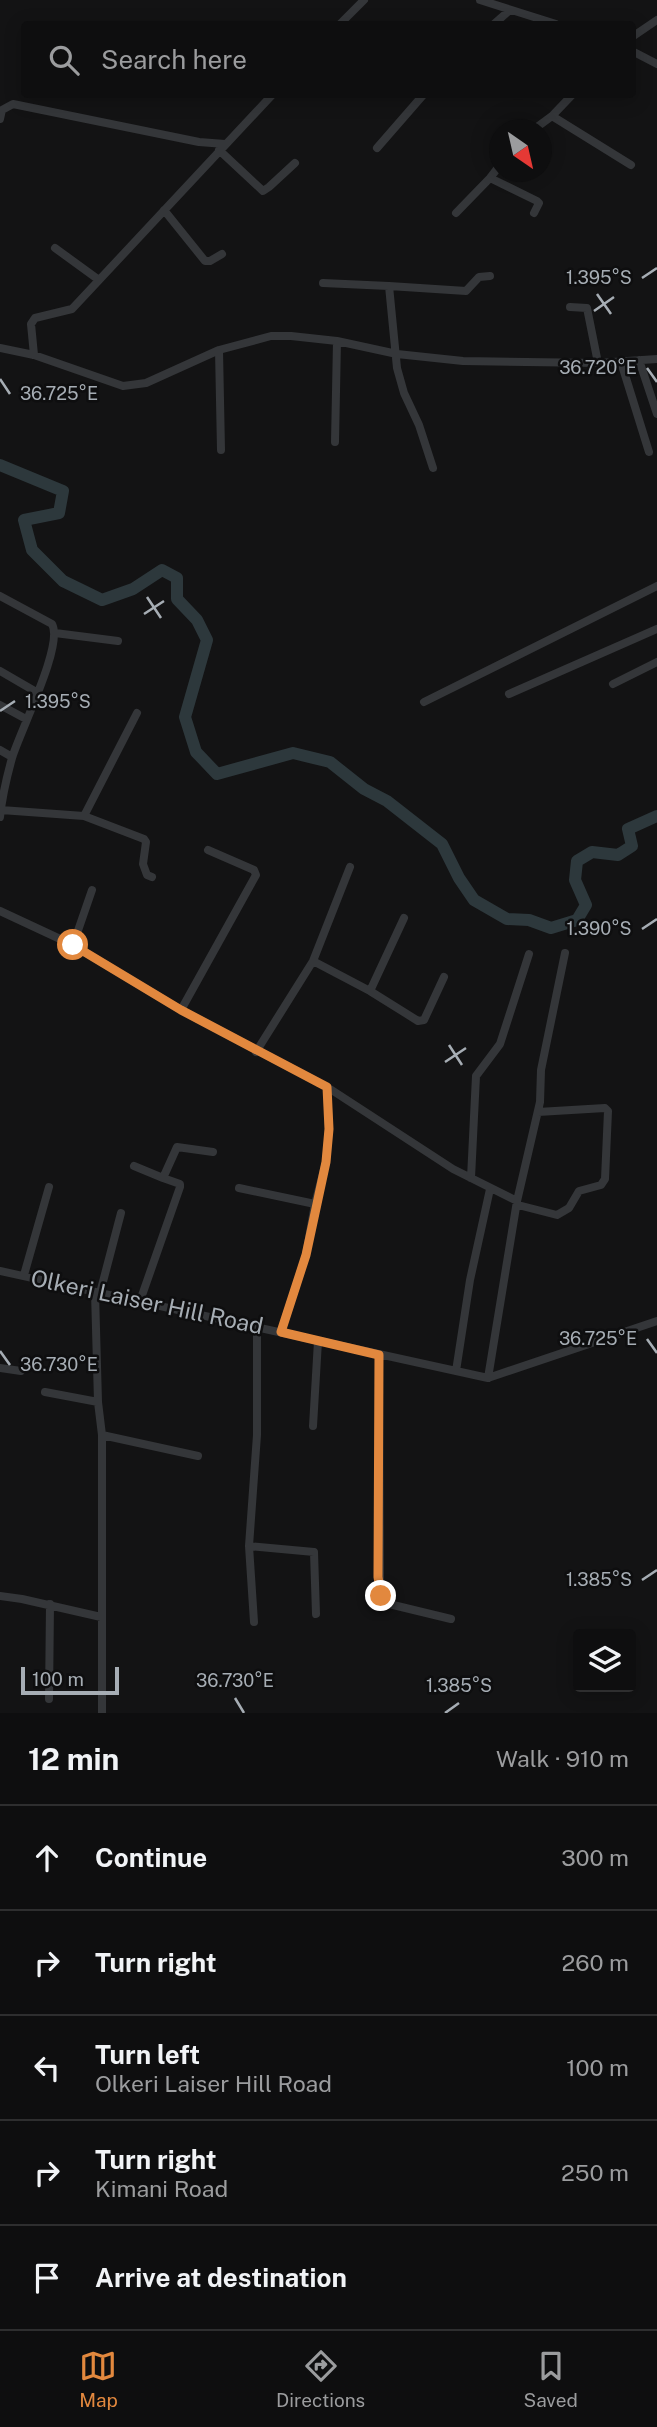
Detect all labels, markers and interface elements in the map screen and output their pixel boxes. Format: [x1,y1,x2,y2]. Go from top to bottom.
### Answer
search box [21,21,636,98]
icon: search [45,41,83,79]
text: Search here [101,44,247,75]
north arrow [489,119,552,182]
text: 1.395°S [566,267,632,288]
text: 36.720°E [559,357,637,378]
text: 36.725°E [20,383,98,404]
text: 1.395°S [25,691,91,712]
text: 1.390°S [566,918,632,939]
route start [57,929,88,960]
street label: Olkeri Laiser Hill Road [28,1264,266,1339]
text: 36.725°E [559,1328,637,1349]
text: 36.730°E [20,1354,98,1375]
text: 1.385°S [566,1569,632,1590]
route end [365,1580,396,1611]
map controls [573,1629,636,1692]
button: layers [573,1629,636,1692]
scale bar [21,1664,119,1696]
text: 100 m [32,1668,84,1690]
text: 36.730°E [196,1670,274,1691]
text: 1.385°S [426,1675,492,1696]
text: 12 min [28,1741,119,1777]
text: Walk · 910 m [496,1745,629,1772]
icon: ahead [28,1839,66,1877]
text: Continue [95,1842,207,1873]
text: 300 m [561,1844,629,1871]
icon: right [28,1944,66,1982]
text: Turn right [95,1947,217,1978]
text: 260 m [562,1949,629,1976]
text: Turn left [95,2039,200,2070]
icon: left [28,2049,66,2087]
text: 100 m [566,2054,629,2081]
text: Olkeri Laiser Hill Road [95,2070,332,2097]
text: Turn right [95,2144,217,2175]
icon: right [28,2154,66,2192]
text: 250 m [561,2159,629,2186]
text: Kimani Road [95,2175,228,2202]
icon: arrive [28,2259,66,2297]
text: Arrive at destination [95,2262,347,2293]
tab: Map [79,2347,118,2411]
tab: Directions [276,2347,365,2411]
tab: Saved [524,2347,578,2411]

